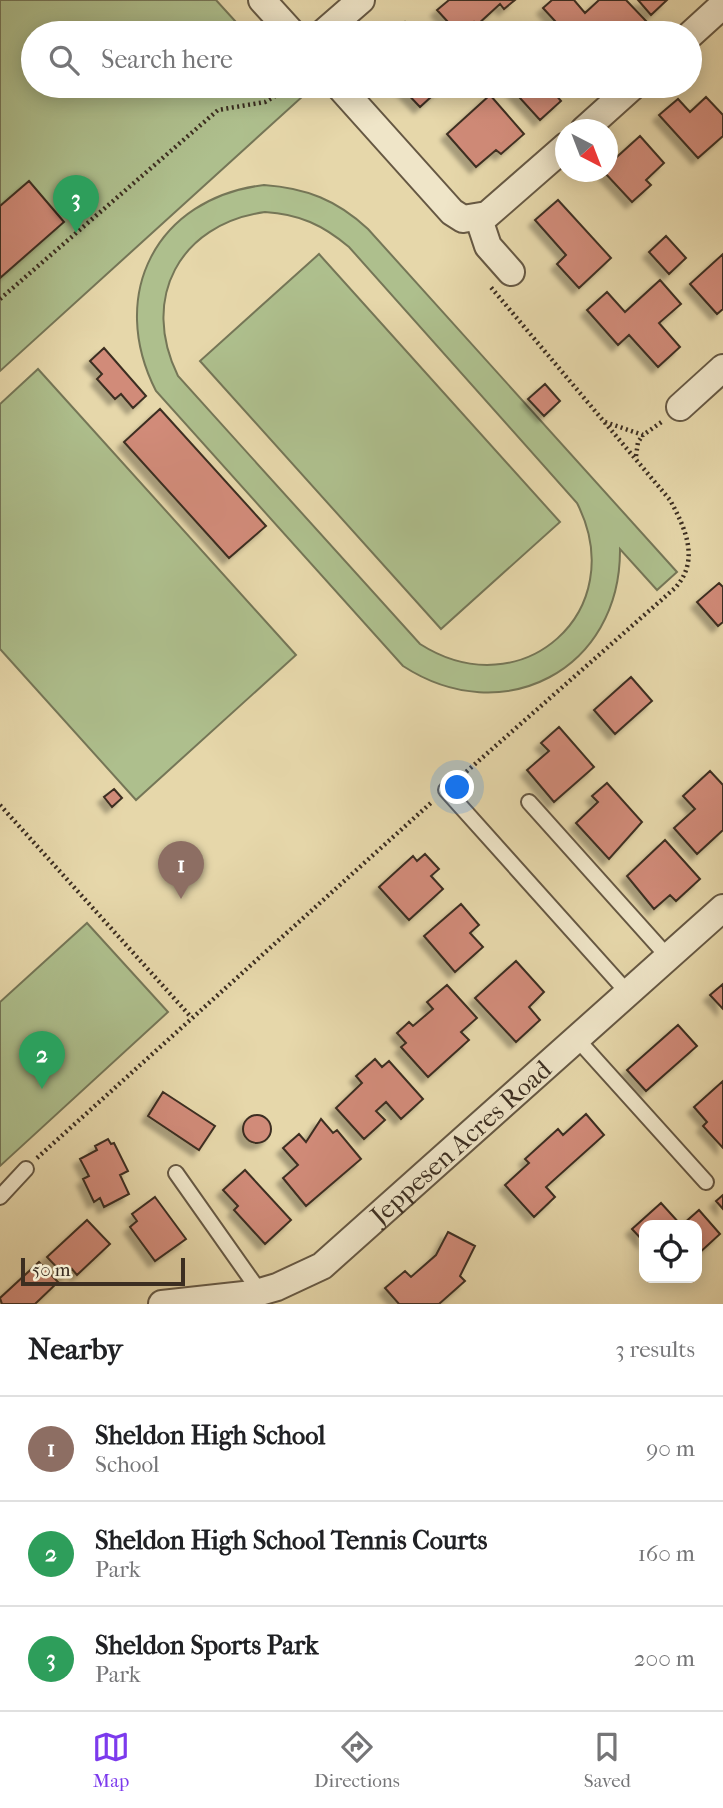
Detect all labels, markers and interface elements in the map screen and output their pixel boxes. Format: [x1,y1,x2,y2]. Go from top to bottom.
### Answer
search box [21,21,702,98]
icon: search [45,41,83,79]
text: Search here [101,44,233,75]
north arrow [555,119,618,182]
pin: 3 [53,175,99,233]
your location [440,770,474,804]
pin: 1 [158,841,204,899]
pin: 2 [19,1031,65,1089]
street label: Jeppesen Acres Road [363,1053,558,1233]
map controls [639,1220,702,1283]
button: locate [639,1220,702,1283]
scale bar [21,1255,186,1287]
text: 50 m [32,1259,71,1281]
text: Nearby [28,1332,123,1367]
text: 3 results [615,1336,695,1363]
text: Sheldon High School [95,1420,325,1451]
text: 1 [47,1435,55,1462]
text: 90 m [646,1435,695,1462]
text: School [95,1451,159,1478]
text: Sheldon High School Tennis Courts [95,1525,487,1556]
text: 2 [45,1540,57,1567]
text: 160 m [638,1540,695,1567]
text: Park [95,1556,141,1583]
text: Sheldon Sports Park [95,1630,318,1661]
text: 3 [46,1645,56,1672]
text: 200 m [634,1645,695,1672]
text: Park [95,1661,141,1688]
tab: Map [92,1728,130,1792]
tab: Directions [314,1728,400,1792]
tab: Saved [584,1728,631,1792]

